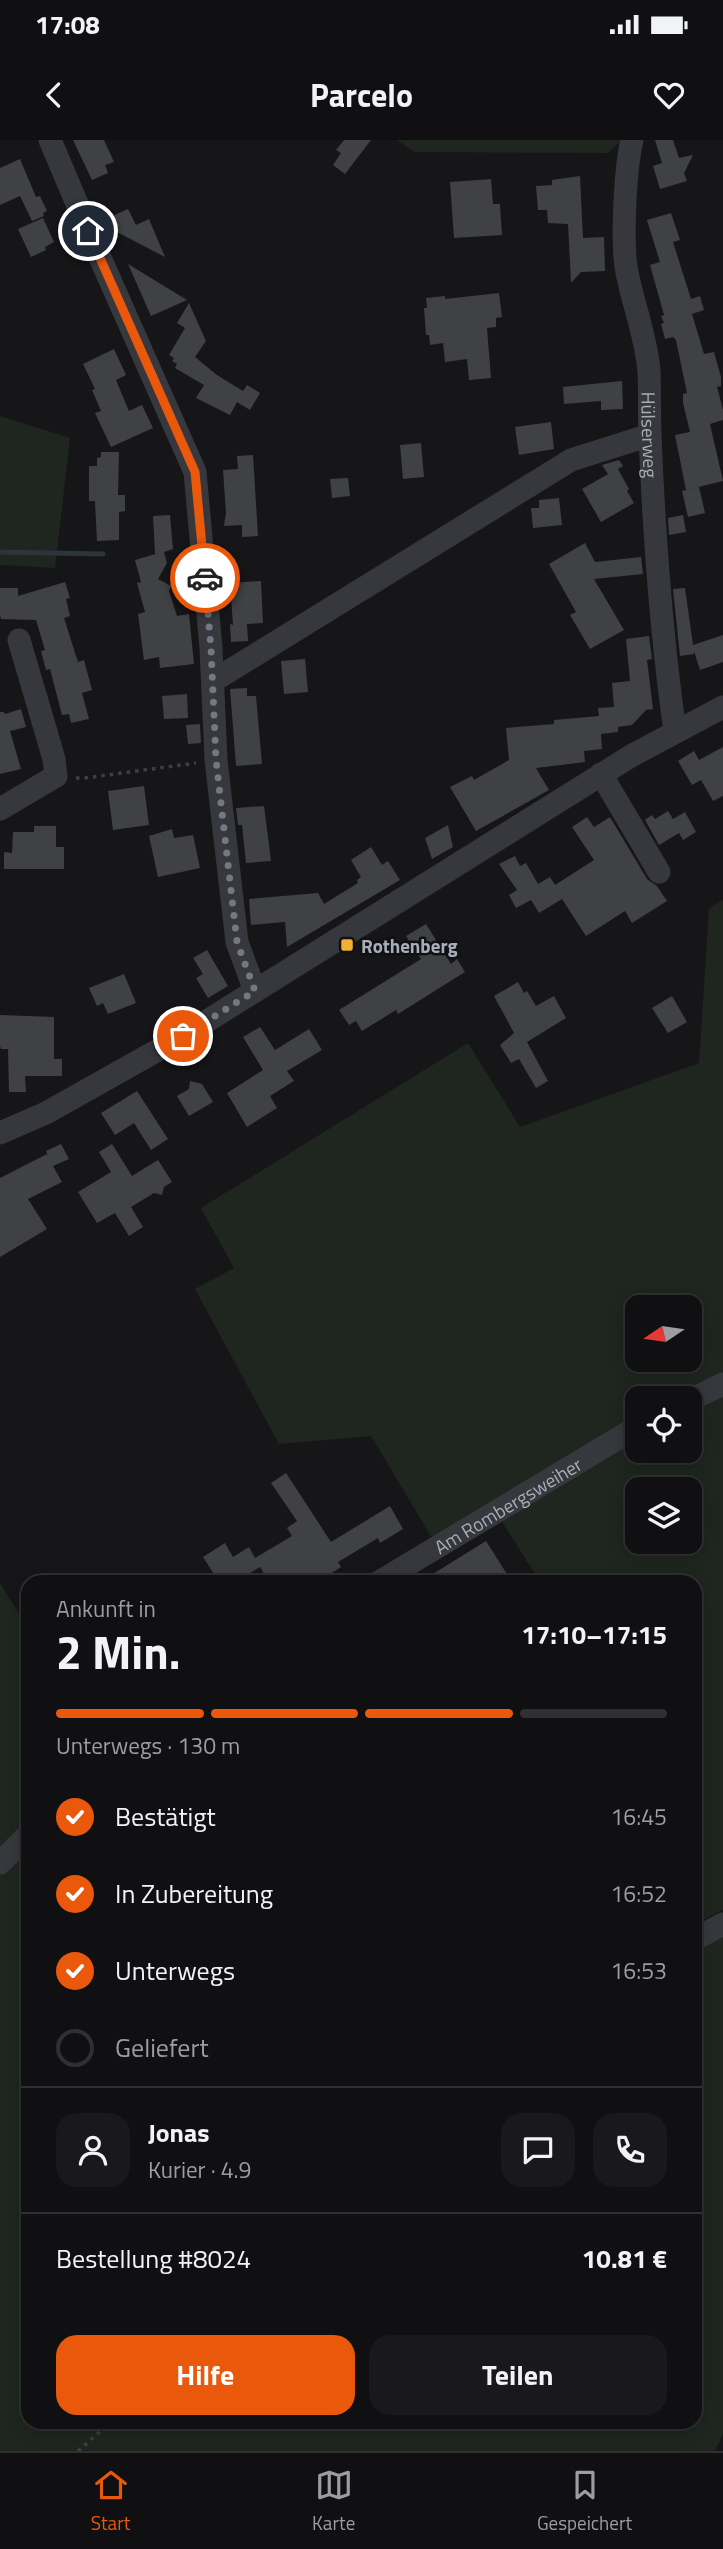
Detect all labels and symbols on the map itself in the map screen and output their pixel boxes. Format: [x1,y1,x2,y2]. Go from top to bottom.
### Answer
pin [58,201,118,261]
street label: Hülserweg [635,392,666,479]
courier [170,543,240,613]
place label: Rothenberg [361,931,458,960]
marker: Rothenberg [339,937,355,953]
pin [153,1006,213,1066]
north arrow [625,1295,702,1372]
street label: Am Rombergsweiher [428,1449,587,1560]

